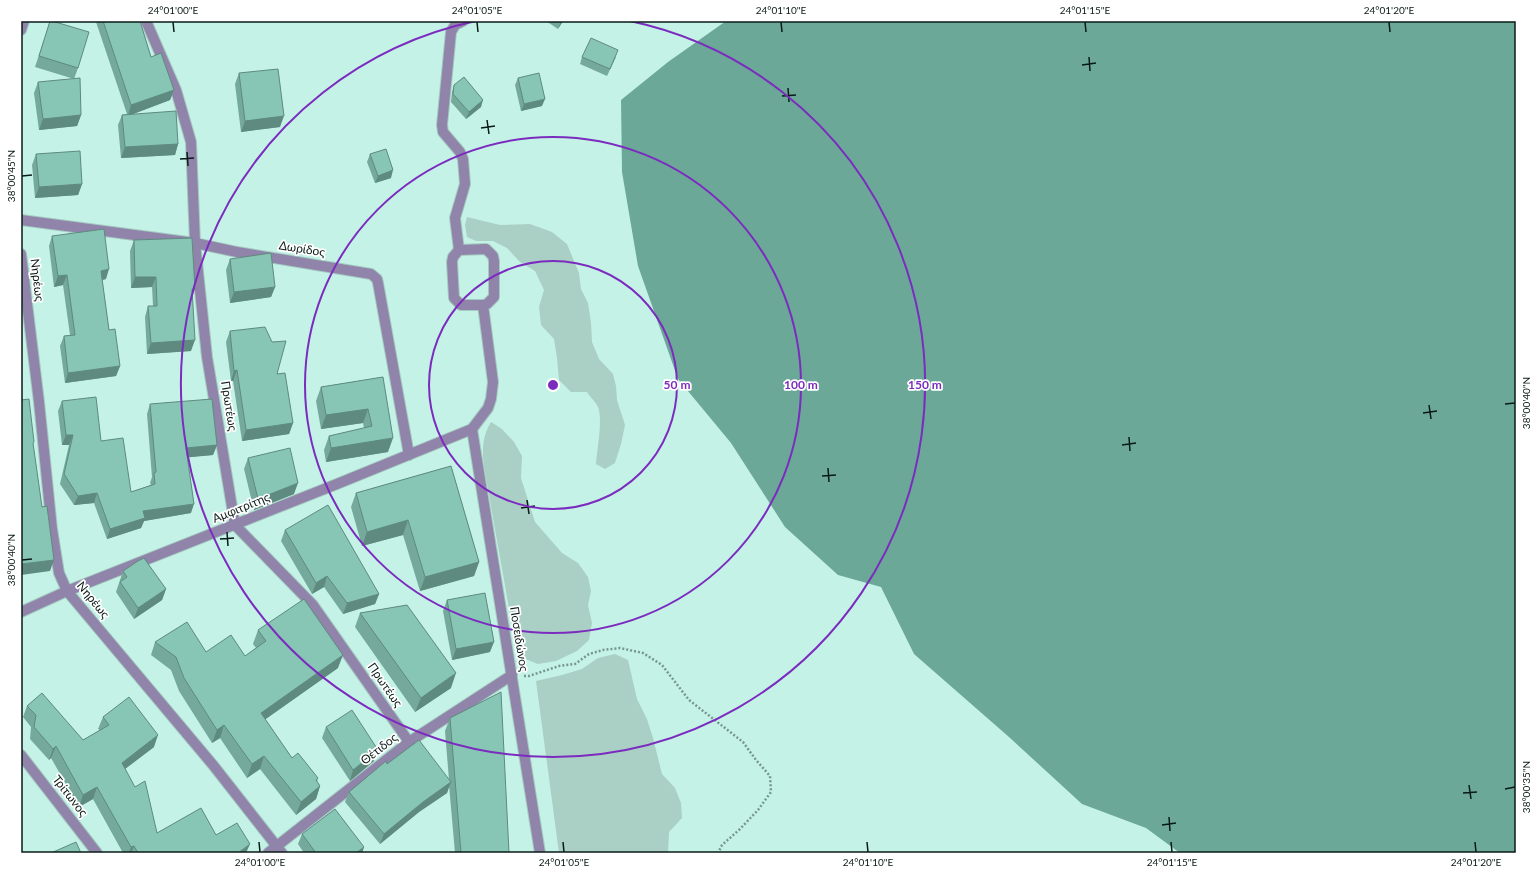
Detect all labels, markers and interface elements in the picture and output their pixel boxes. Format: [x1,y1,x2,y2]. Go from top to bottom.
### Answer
text: 24°01'00"E [148,4,198,16]
text: 24°01'05"E [452,4,502,16]
text: 24°01'10"E [756,4,806,16]
text: 24°01'15"E [1060,4,1110,16]
text: 24°01'20"E [1364,4,1414,16]
text: 38°00'45"N [5,150,17,202]
street label: Δωρίδος [278,237,326,260]
street label: Νηρέως [27,258,48,303]
text: 50 m [664,377,690,392]
text: 100 m [784,377,818,392]
text: 150 m [908,377,942,392]
text: 38°00'40"N [1520,377,1532,429]
centre of rings [546,378,560,392]
street label: Πρωτέως [218,380,241,432]
street label: Αμφιτρίτης [210,489,272,526]
text: 38°00'40"N [5,534,17,586]
street label: Νηρέως [74,578,113,621]
street label: Ποσειδώνος [507,605,532,673]
street label: Πρωτέως [365,660,406,710]
street label: Θέτιδος [357,729,400,768]
text: 38°00'35"N [1520,761,1532,813]
street label: Τρίτωνος [50,772,91,820]
text: 24°01'00"E [235,856,285,868]
text: 24°01'05"E [539,856,589,868]
text: 24°01'10"E [843,856,893,868]
text: 24°01'15"E [1147,856,1197,868]
text: 24°01'20"E [1451,856,1501,868]

